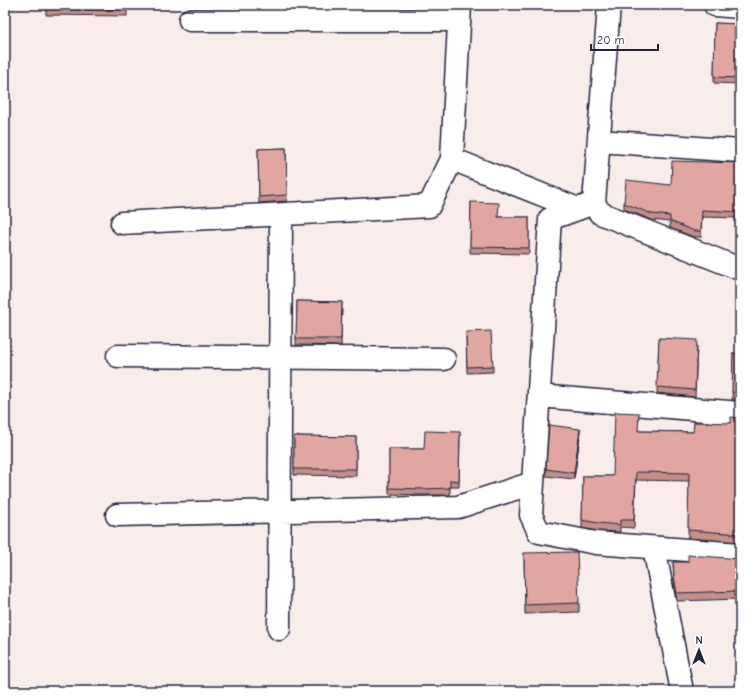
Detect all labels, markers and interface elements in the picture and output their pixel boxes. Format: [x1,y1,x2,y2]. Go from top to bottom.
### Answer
scale bar [591,26,658,52]
text: 20 m [597,33,625,47]
north arrow [679,630,719,670]
text: N [695,634,703,647]

